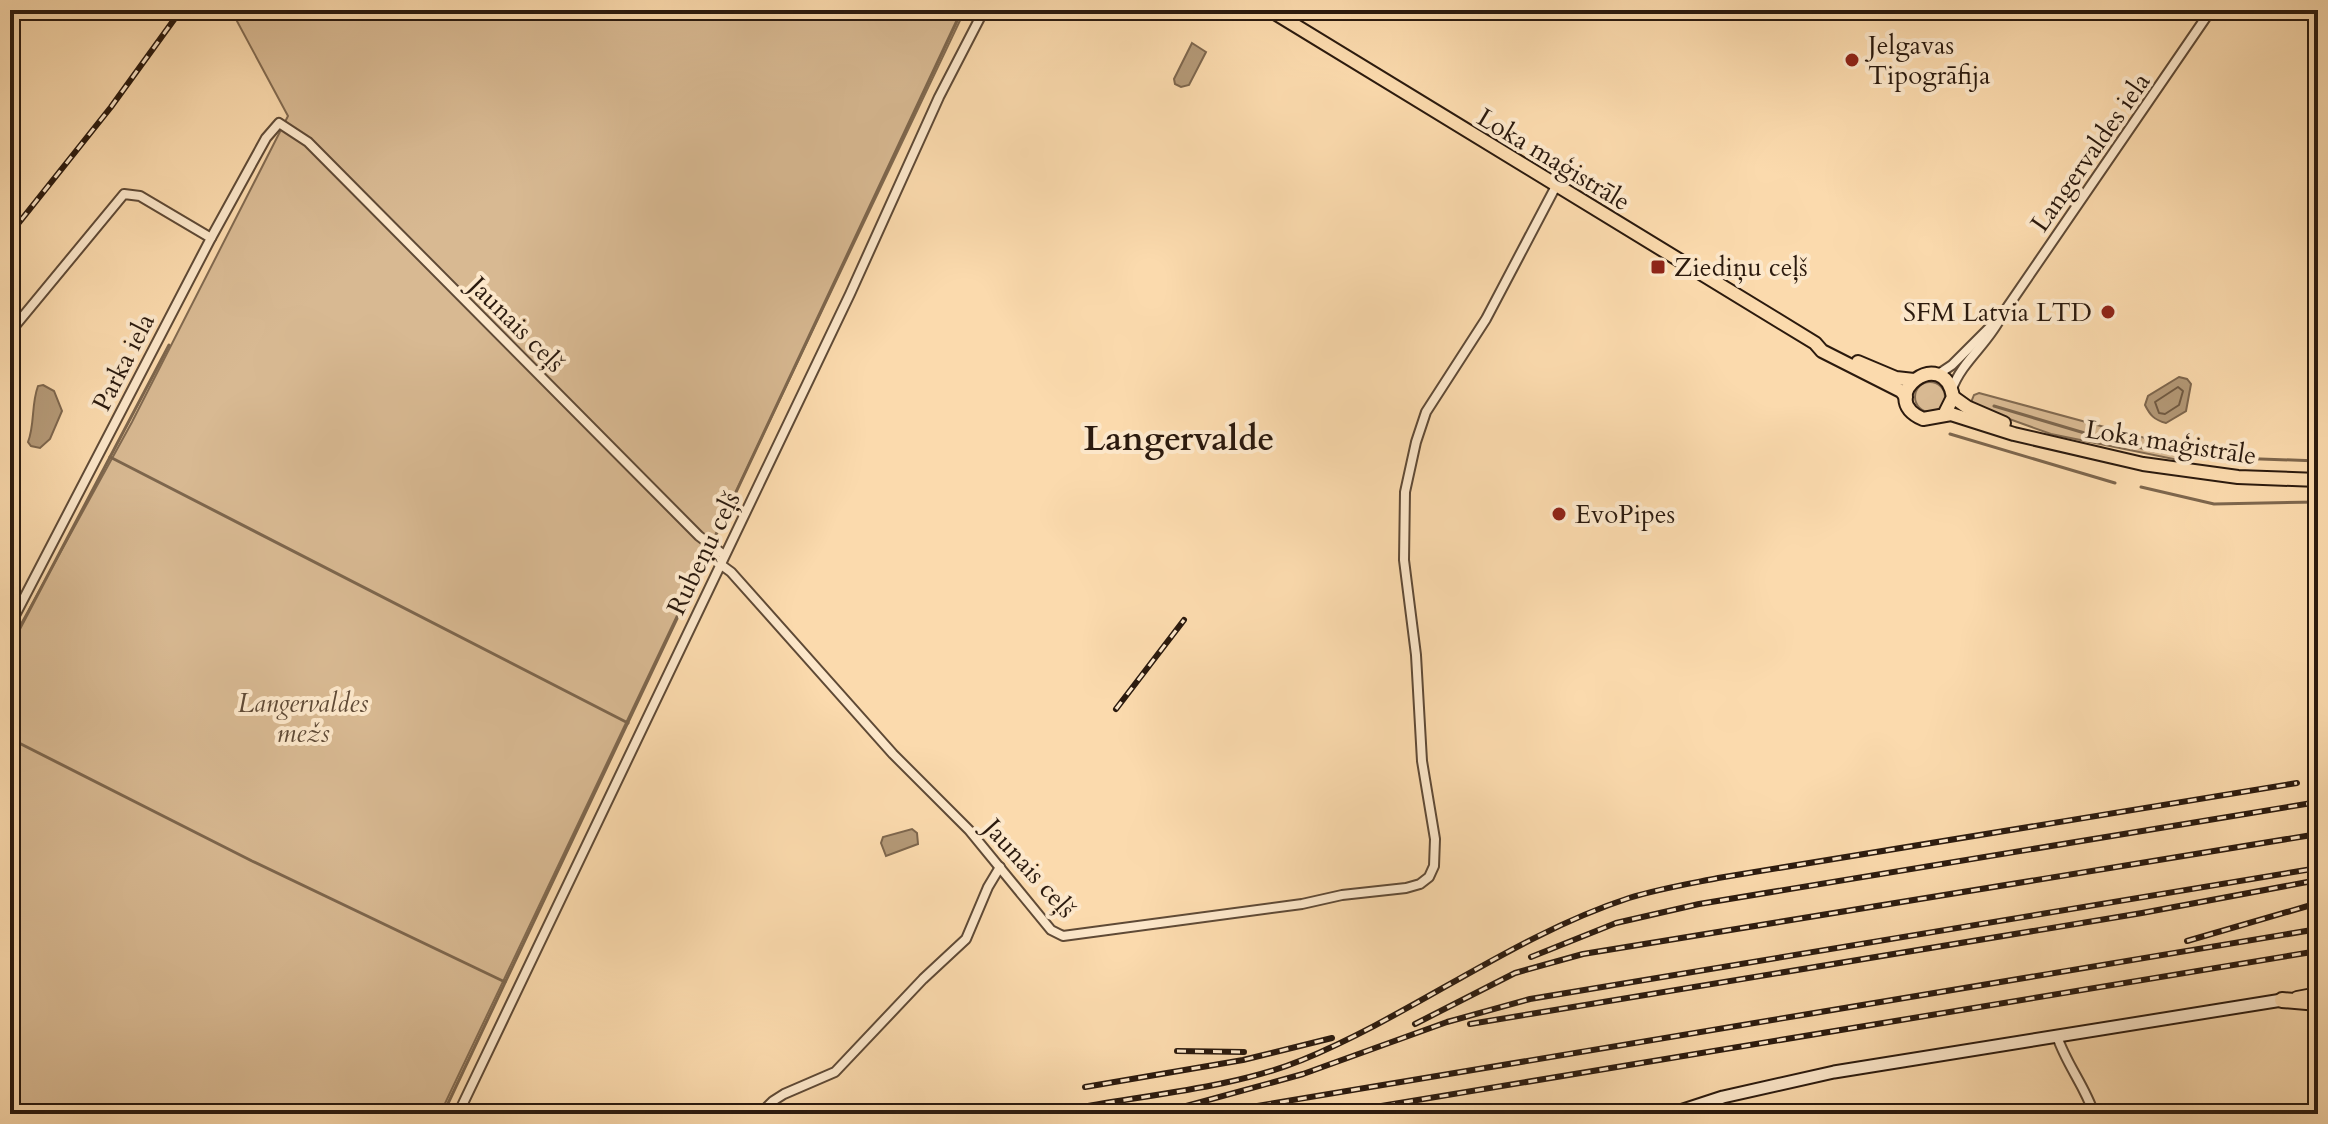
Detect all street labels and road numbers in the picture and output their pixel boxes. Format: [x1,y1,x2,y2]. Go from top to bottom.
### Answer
street label: Langervaldes iela [2022,66,2158,239]
street label: Loka maģistrāle [1471,100,1637,219]
street label: Jaunais ceļš [458,266,572,380]
street label: Parka iela [84,307,163,417]
street label: Loka maģistrāle [2083,412,2259,473]
street label: Rubeņu ceļš [659,486,748,621]
street label: Jaunais ceļš [973,808,1084,925]

